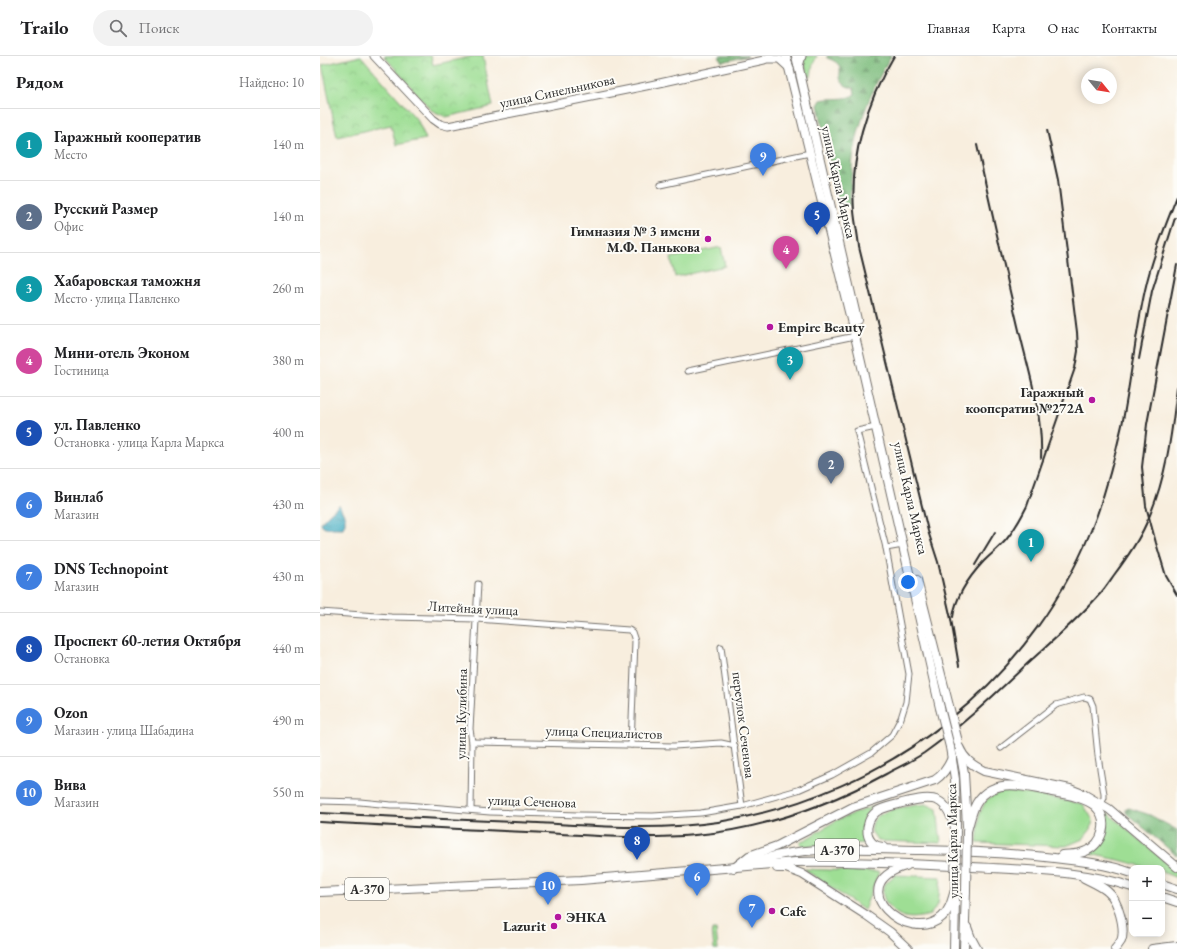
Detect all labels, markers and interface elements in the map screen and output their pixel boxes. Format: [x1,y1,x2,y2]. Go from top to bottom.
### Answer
search box [93,10,373,46]
text: Trailo [20,15,69,40]
icon: search [107,17,129,39]
text: Поиск [139,18,179,37]
text: Главная [927,19,970,37]
text: Карта [992,19,1025,37]
text: О нас [1047,19,1079,37]
text: Контакты [1101,19,1157,37]
north arrow [1081,68,1117,104]
street label: улица Синельникова [498,70,617,112]
text: Рядом [16,71,64,93]
text: Найдено: 10 [239,74,304,91]
street label: улица Карла Маркса [817,124,861,240]
text: Гаражный кооператив [54,127,201,146]
text: 1 [26,136,32,153]
text: 140 m [273,136,304,153]
pin: 9 [750,143,776,176]
text: Место [54,146,87,163]
text: Русский Размер [54,199,158,218]
pin: 5 [804,202,830,235]
text: 2 [26,208,32,225]
text: 140 m [273,208,304,225]
text: Офис [54,218,84,235]
place label: Гимназия № 3 имени М.Ф. Панькова [571,222,701,256]
marker: Гимназия № 3 имени М.Ф. Панькова [703,234,713,244]
pin: 4 [773,236,799,269]
text: Хабаровская таможня [54,271,201,290]
text: 3 [26,280,32,297]
text: 260 m [273,280,304,297]
text: Место · улица Павленко [54,290,180,307]
place label: Empire Beauty [778,318,865,336]
marker: Empire Beauty [765,322,775,332]
text: Мини-отель Эконом [54,343,190,362]
pin: 3 [777,347,803,380]
text: 4 [26,352,32,369]
text: 380 m [273,352,304,369]
text: Гостиница [54,362,109,379]
place label: Гаражный кооператив №272А [965,383,1085,417]
marker: Гаражный кооператив №272А [1087,395,1097,405]
text: ул. Павленко [54,415,141,434]
text: 5 [26,424,32,441]
text: 400 m [273,424,304,441]
text: Остановка · улица Карла Маркса [54,434,224,451]
street label: улица Карла Маркса [889,440,933,556]
pin: 2 [818,451,844,484]
text: Винлаб [54,487,103,506]
text: 6 [26,496,32,513]
text: 430 m [273,496,304,513]
text: Магазин [54,506,99,523]
pin: 1 [1018,529,1044,562]
text: DNS Technopoint [54,559,168,578]
text: 7 [26,568,32,585]
text: 430 m [273,568,304,585]
your location [898,572,918,592]
text: Магазин [54,578,99,595]
street label: Литейная улица [427,597,519,619]
text: Проспект 60-летия Октября [54,631,241,650]
text: 8 [26,640,32,657]
text: 440 m [273,640,304,657]
text: Остановка [54,650,110,667]
street label: улица Кулибина [451,668,471,760]
street label: переулок Сеченова [729,671,760,780]
text: Ozon [54,703,88,722]
text: 9 [26,712,32,729]
text: 490 m [273,712,304,729]
street label: улица Специалистов [545,721,663,743]
text: Магазин · улица Шабадина [54,722,194,739]
text: Вива [54,775,86,794]
street label: улица Карла Маркса [942,783,962,899]
text: 10 [22,784,36,801]
text: 550 m [273,784,304,801]
street label: улица Сеченова [488,790,577,812]
text: Магазин [54,794,99,811]
pin: 8 [624,827,650,860]
road number: А-370 [815,839,859,861]
pin: 6 [684,863,710,896]
map controls [1129,865,1165,937]
button: + [1129,865,1165,901]
pin: 10 [535,872,561,905]
road number: А-370 [345,878,389,900]
pin: 7 [739,895,765,928]
button: − [1129,901,1165,937]
place label: Cafe [780,902,807,920]
marker: Cafe [767,906,777,916]
place label: ЭНКА [566,908,607,926]
marker: ЭНКА [553,912,563,922]
place label: Lazurit [503,917,547,935]
marker: Lazurit [549,921,559,931]

